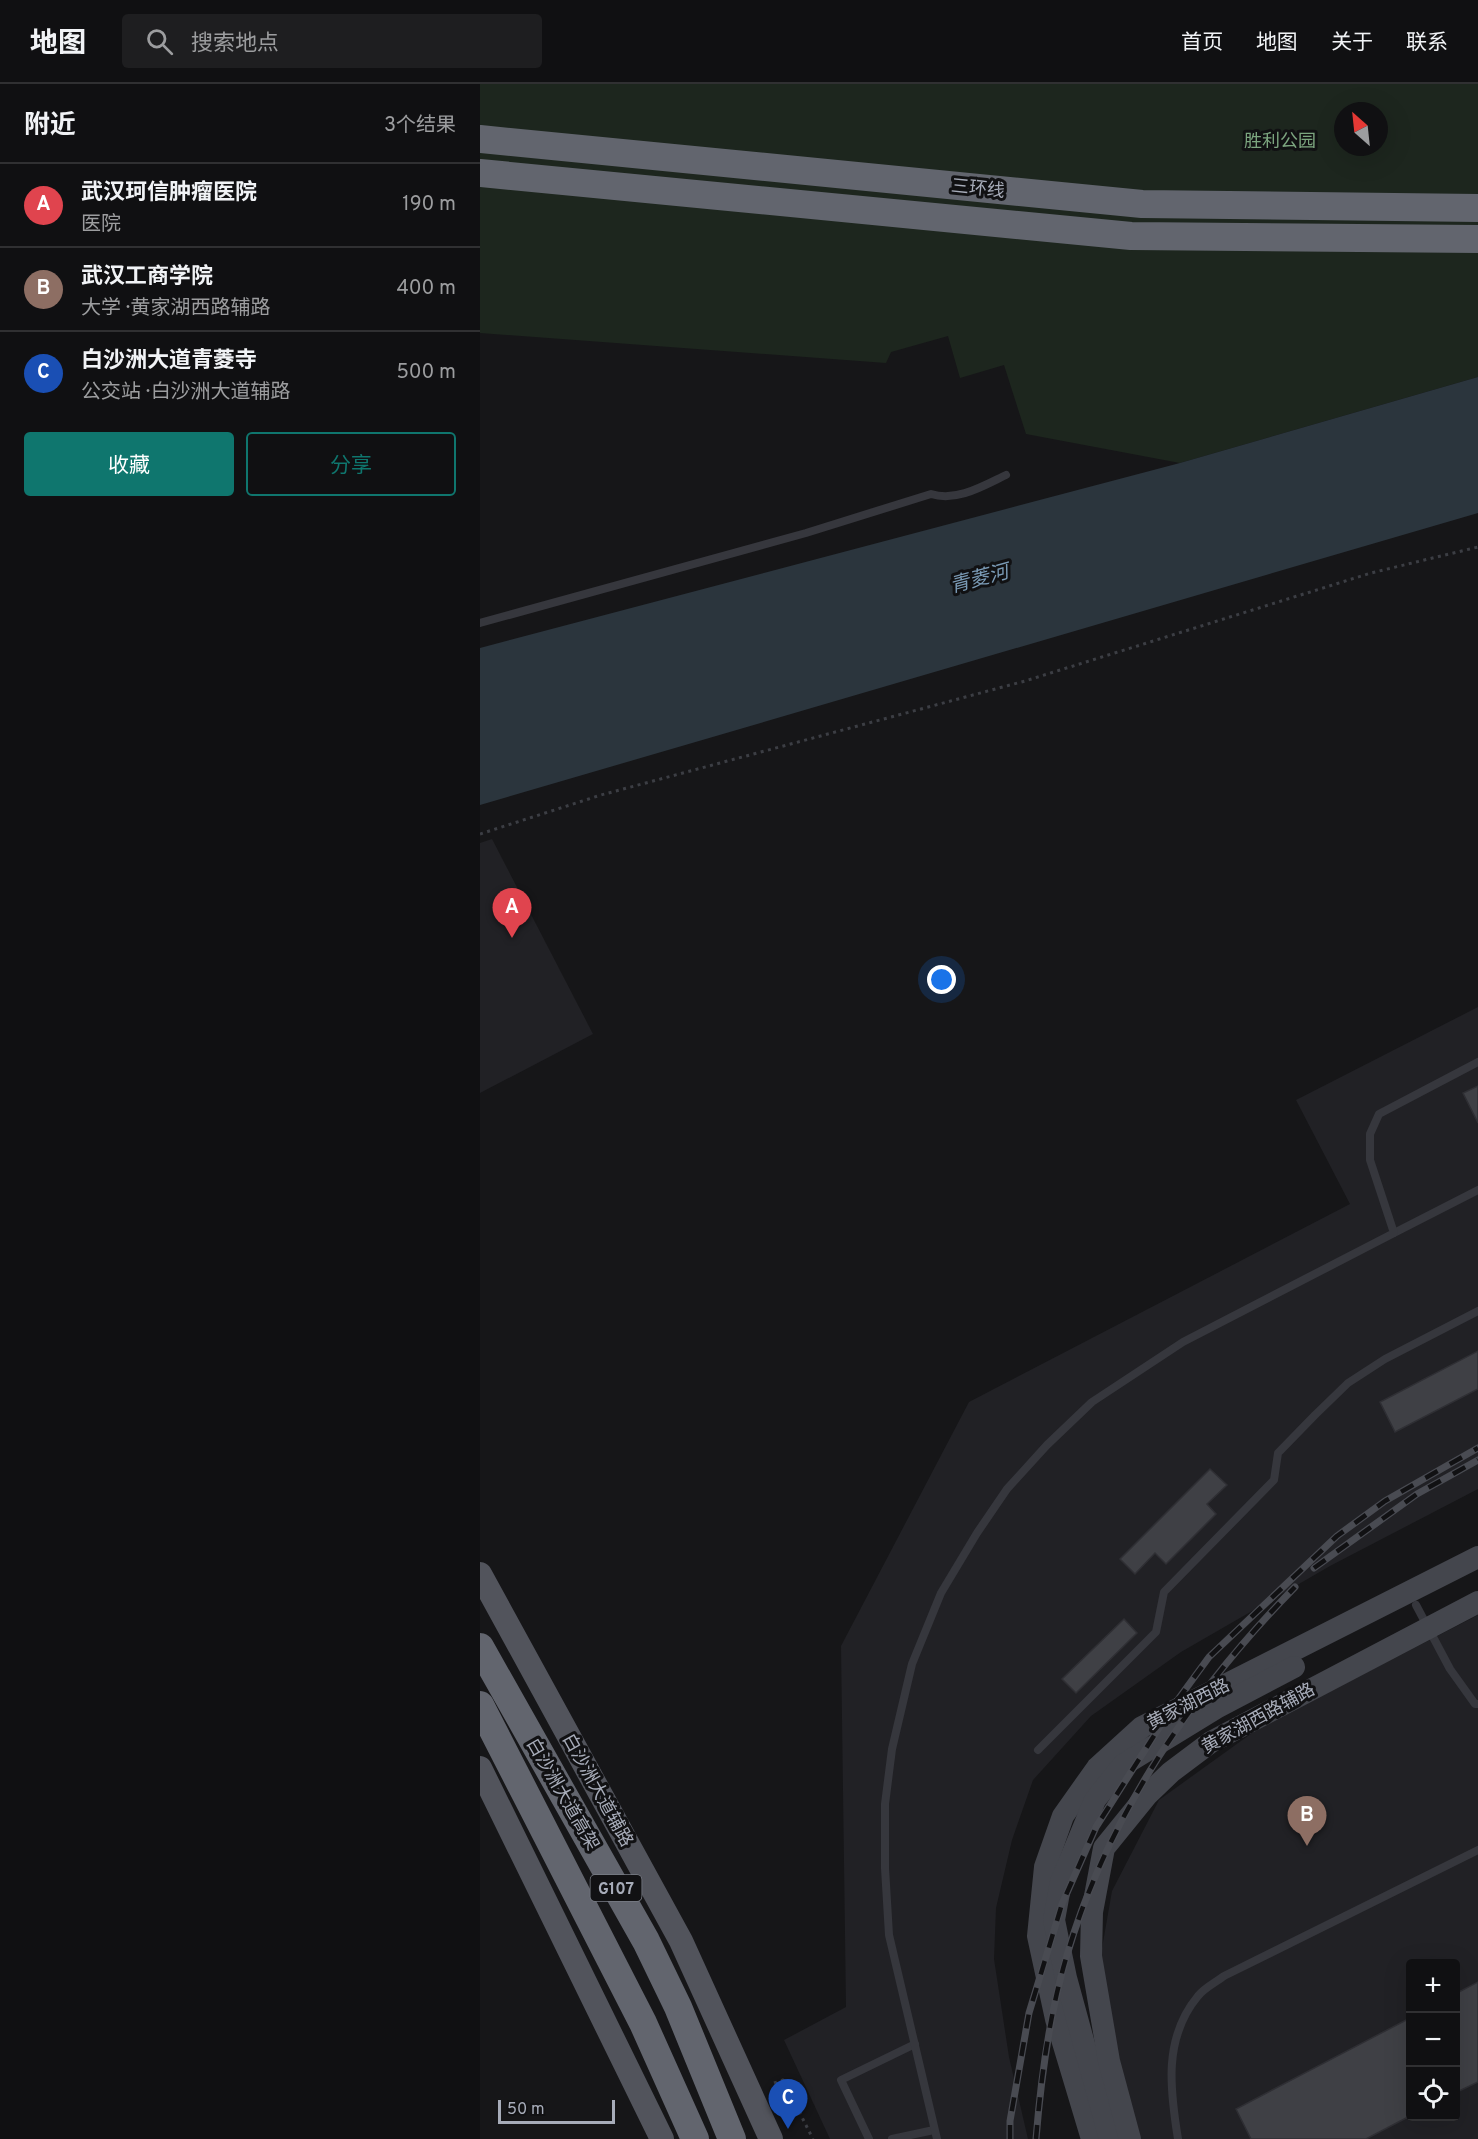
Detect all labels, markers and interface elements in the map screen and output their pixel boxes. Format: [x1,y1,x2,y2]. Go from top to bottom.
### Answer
search box [122,14,542,68]
icon: search [143,25,176,58]
text: 地图 [30,27,86,63]
text: 首页 [1181,30,1223,57]
text: 地图 [1256,30,1298,57]
text: 关于 [1331,30,1373,57]
text: 联系 [1406,30,1448,57]
text: 搜索地点 [191,31,279,58]
north arrow [1334,102,1388,156]
text: 附近 [24,110,76,143]
text: 3个结果 [384,113,456,139]
park label: 胜利公园 [1244,131,1316,154]
street label: 三环线 [950,175,1006,204]
text: 武汉珂信肿瘤医院 [81,180,257,207]
text: A [36,192,51,218]
text: 190 m [402,192,456,218]
text: 医院 [81,212,121,238]
text: 武汉工商学院 [81,264,213,291]
text: B [37,276,50,302]
text: 400 m [396,276,456,302]
text: 大学 · 黄家湖西路辅路 [81,296,270,322]
text: 白沙洲大道青菱寺 [81,348,257,375]
text: C [37,360,50,386]
text: 500 m [396,360,456,386]
text: 公交站 · 白沙洲大道辅路 [81,380,290,406]
button: 收藏 [24,432,234,496]
button: 分享 [246,432,456,496]
water label: 青菱河 [947,559,1016,600]
pin: A [492,888,531,938]
your location [927,965,956,994]
street label: 黄家湖西路 [1143,1675,1234,1736]
street label: 黄家湖西路辅路 [1198,1679,1319,1760]
street label: 白沙洲大道辅路 [556,1730,637,1851]
street label: 白沙洲大道高架 [520,1734,603,1855]
pin: B [1288,1796,1326,1846]
road number: G107 [590,1875,642,1901]
map controls [1406,1959,1460,2121]
button: + [1406,1959,1460,2013]
button: − [1406,2013,1460,2067]
button: locate [1406,2067,1460,2121]
pin: C [768,2080,808,2129]
scale bar [498,2097,615,2124]
text: 50 m [507,2100,545,2120]

